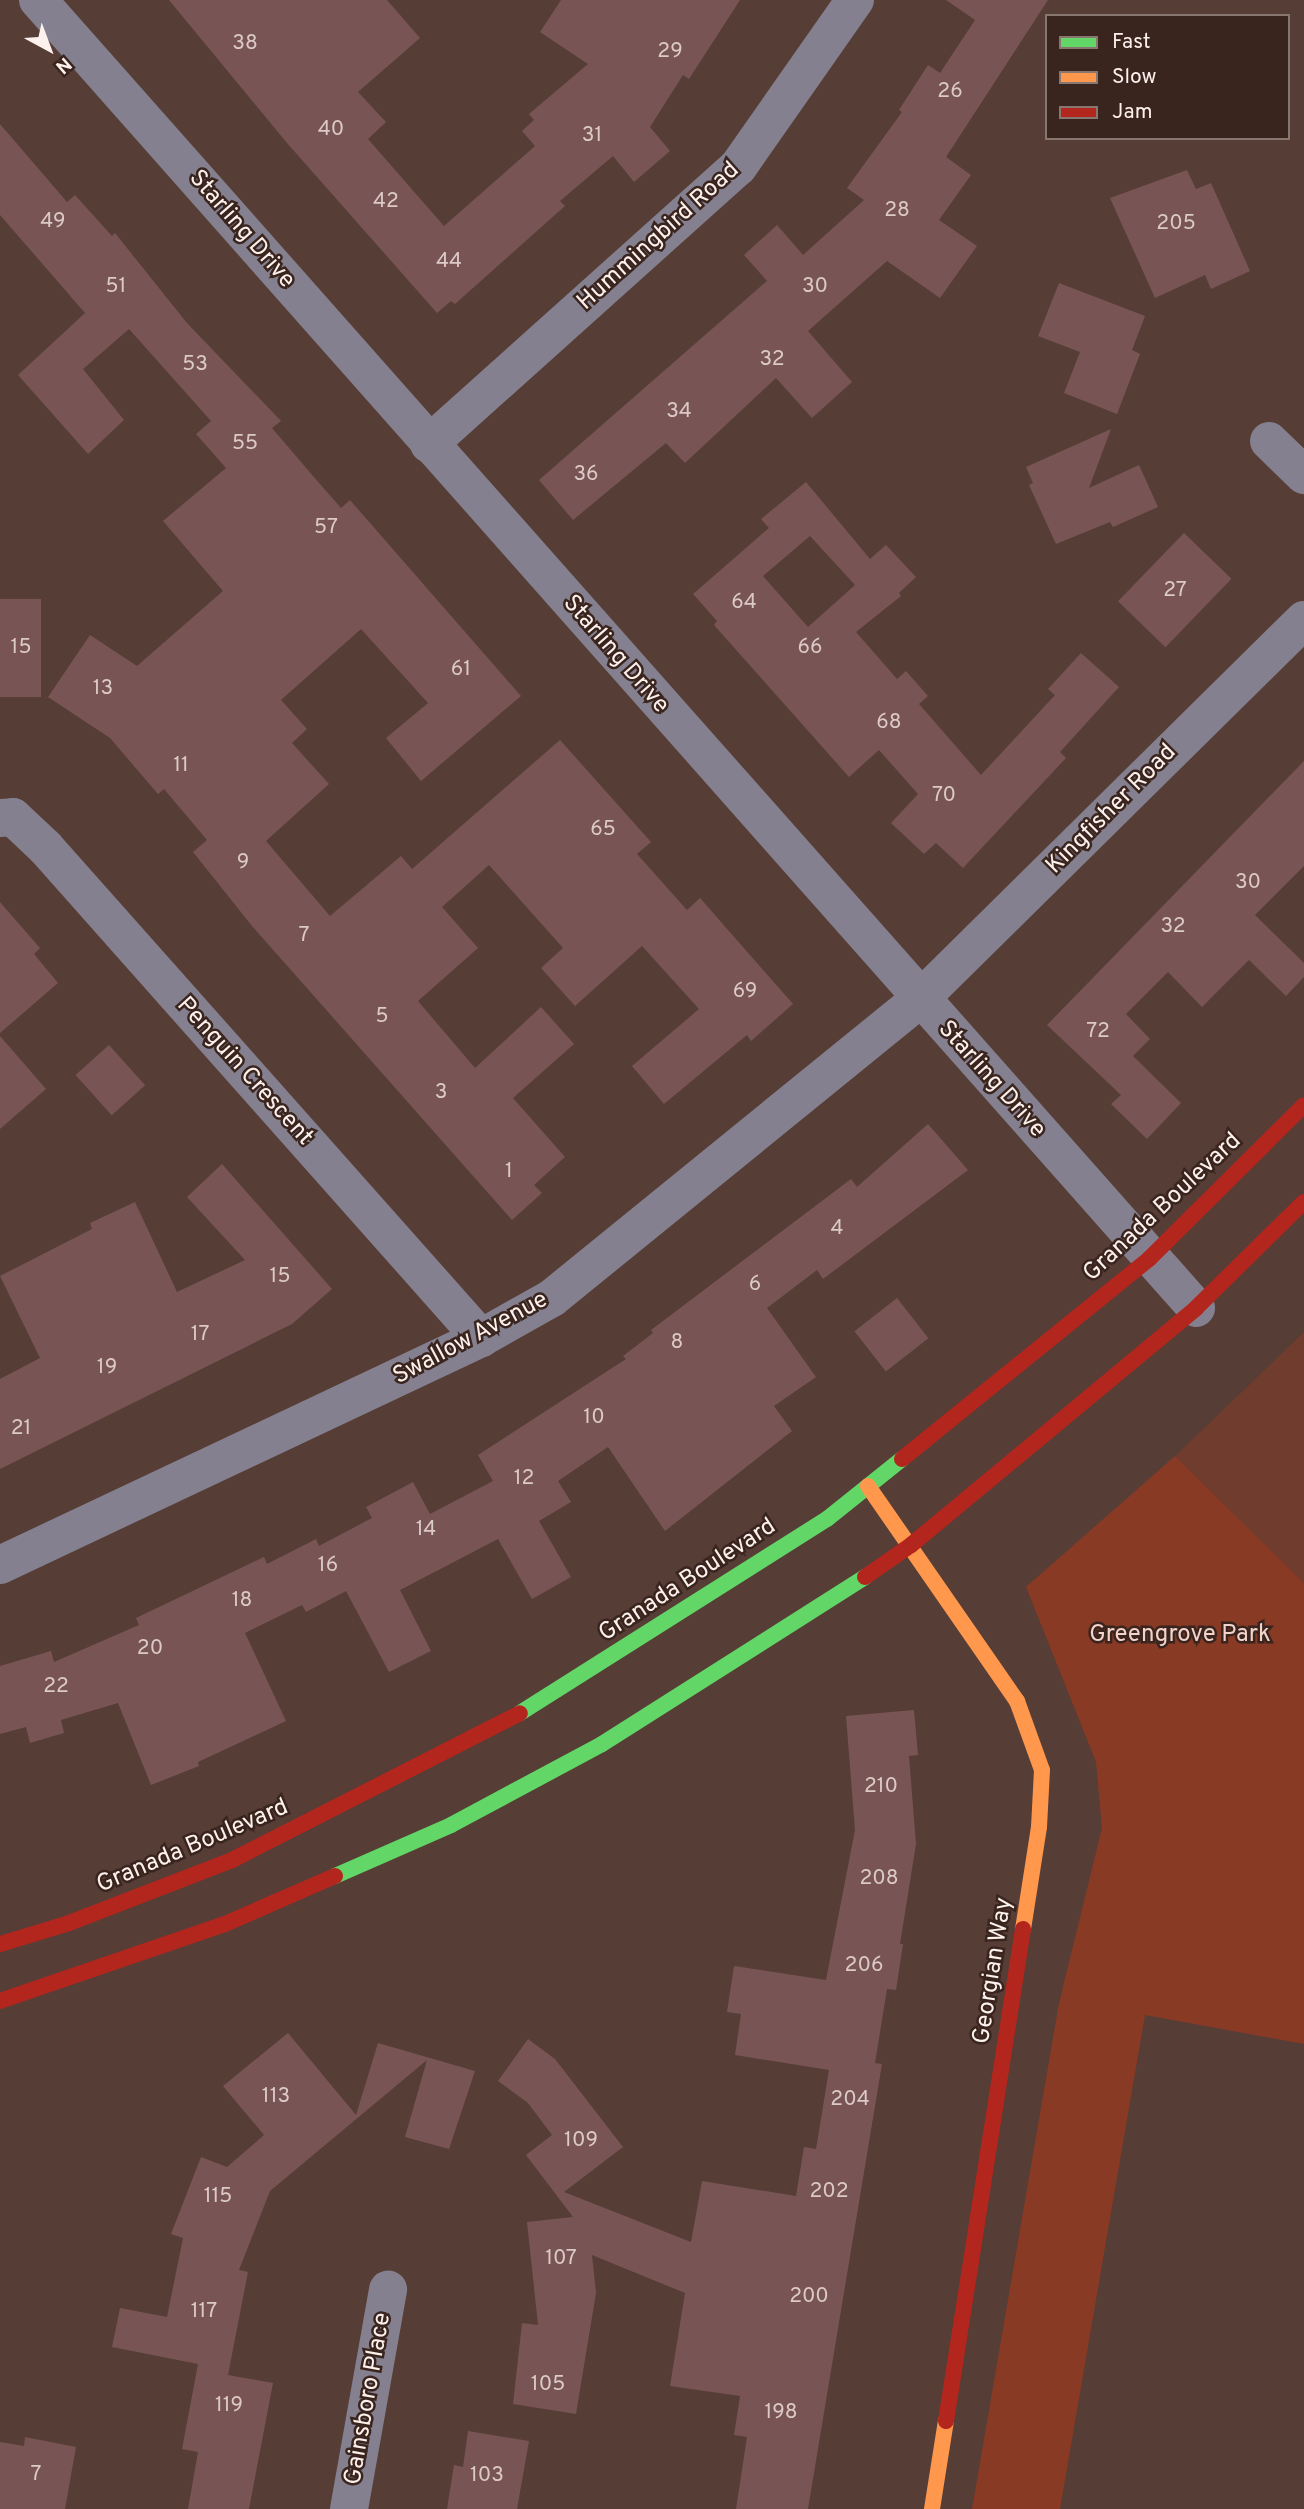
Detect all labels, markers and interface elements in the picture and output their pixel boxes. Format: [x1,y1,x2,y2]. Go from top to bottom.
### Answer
north arrow [14,14,84,84]
legend [1045,14,1290,140]
text: Fast [1112,29,1151,56]
house number: 38 [232,31,258,57]
house number: 29 [657,39,683,65]
text: N [50,51,76,78]
text: Slow [1112,64,1157,91]
house number: 26 [937,79,963,105]
text: Jam [1112,99,1153,126]
house number: 40 [318,117,344,143]
house number: 31 [582,123,602,149]
street label: Hummingbird Road [572,157,746,317]
street label: Starling Drive [182,165,300,295]
house number: 42 [373,189,399,215]
house number: 28 [884,198,910,224]
house number: 49 [40,209,66,235]
house number: 205 [1156,211,1196,237]
house number: 44 [436,249,462,275]
house number: 51 [106,274,126,300]
house number: 30 [802,274,828,300]
house number: 32 [759,347,785,373]
house number: 53 [182,352,208,378]
house number: 34 [666,399,692,425]
house number: 55 [232,431,258,457]
house number: 36 [573,462,599,488]
house number: 57 [314,515,338,541]
house number: 27 [1163,578,1187,604]
street label: Starling Drive [556,590,674,720]
house number: 64 [731,590,757,616]
house number: 15 [11,635,31,661]
house number: 66 [797,635,823,661]
house number: 61 [451,657,471,683]
house number: 13 [93,676,113,702]
house number: 68 [876,710,902,736]
street label: Kingfisher Road [1041,739,1183,881]
house number: 11 [173,753,189,779]
house number: 70 [932,783,956,809]
house number: 65 [590,817,616,843]
house number: 9 [237,850,249,876]
house number: 30 [1235,870,1261,896]
house number: 32 [1160,914,1186,940]
house number: 7 [299,923,309,949]
house number: 69 [733,979,757,1005]
street label: Penguin Crescent [170,992,318,1152]
house number: 5 [375,1004,389,1030]
street label: Starling Drive [931,1016,1051,1144]
house number: 72 [1086,1019,1110,1045]
house number: 3 [435,1080,447,1106]
street label: Granada Boulevard [1078,1127,1248,1289]
house number: 1 [505,1159,513,1185]
house number: 4 [830,1216,844,1242]
house number: 15 [270,1264,290,1290]
house number: 6 [749,1272,761,1298]
street label: Swallow Avenue [388,1286,554,1392]
house number: 17 [191,1322,209,1348]
house number: 8 [671,1330,683,1356]
house number: 19 [97,1355,117,1381]
house number: 10 [583,1405,605,1431]
house number: 21 [11,1416,31,1442]
house number: 12 [514,1466,534,1492]
street label: Granada Boulevard [594,1513,782,1649]
house number: 14 [416,1517,436,1543]
house number: 16 [318,1553,338,1579]
house number: 18 [232,1588,252,1614]
park label: Greengrove Park [1089,1622,1271,1650]
house number: 20 [137,1636,163,1662]
house number: 22 [43,1674,69,1700]
house number: 210 [864,1774,898,1800]
street label: Granada Boulevard [93,1794,293,1900]
house number: 208 [859,1866,899,1892]
street label: Georgian Way [968,1895,1020,2047]
house number: 206 [845,1953,883,1979]
house number: 113 [262,2084,290,2110]
house number: 204 [830,2087,870,2113]
house number: 109 [564,2128,598,2154]
house number: 202 [809,2179,849,2205]
house number: 115 [204,2184,232,2210]
house number: 107 [545,2246,577,2272]
house number: 200 [789,2284,829,2310]
house number: 117 [191,2299,217,2325]
street label: Gainsboro Place [340,2311,398,2487]
house number: 105 [531,2372,565,2398]
house number: 119 [215,2393,243,2419]
house number: 198 [764,2400,798,2426]
house number: 7 [31,2462,41,2488]
house number: 103 [470,2463,504,2489]

